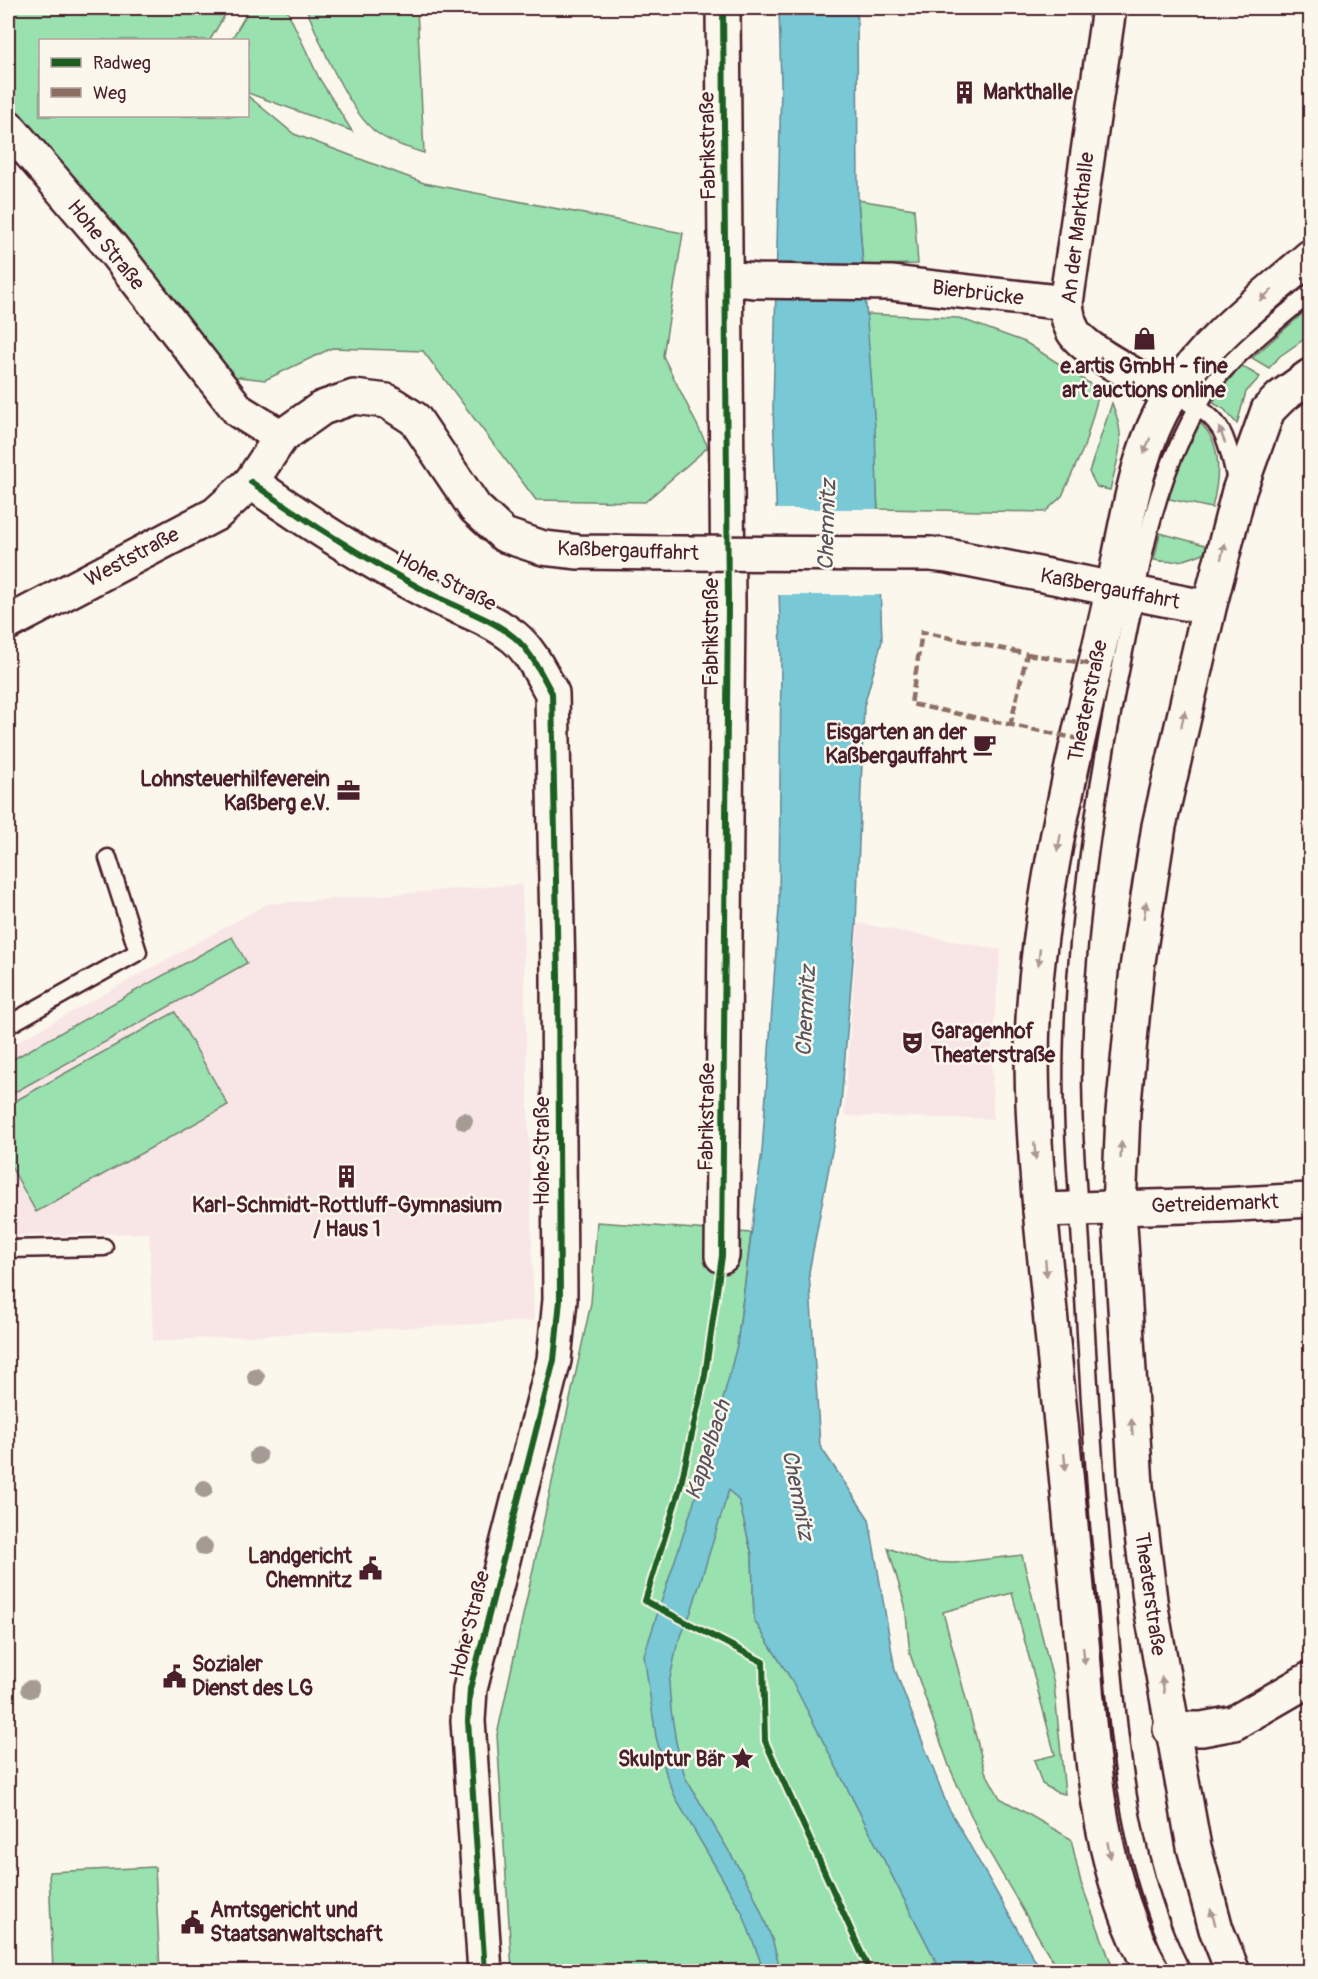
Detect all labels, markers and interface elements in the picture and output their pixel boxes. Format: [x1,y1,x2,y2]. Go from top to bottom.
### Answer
legend [39,39,249,117]
text: Radweg [93,52,151,75]
building icon: Markthalle [952,79,978,105]
place label: Markthalle [983,79,1073,106]
text: Weg [93,82,126,105]
street label: Fabrikstraße [694,91,722,200]
street label: An der Markthalle [1055,150,1101,305]
street label: Hohe Straße [61,194,151,296]
street label: Bierbrücke [931,274,1026,312]
one-way arrow [1258,289,1274,302]
shop icon: e.artis GmbH - fine art auctions online [1131,325,1157,351]
place label: e.artis GmbH - fine art auctions online [1059,353,1228,404]
one-way arrow [1217,426,1227,444]
one-way arrow [1142,437,1151,455]
water label: Chemnitz [811,477,843,571]
street label: Weststraße [80,521,184,593]
street label: Kaßbergauffahrt [557,535,700,567]
one-way arrow [1219,542,1229,560]
street label: Hohe Straße [391,544,501,618]
street label: Kaßbergauffahrt [1038,562,1183,616]
street label: Fabrikstraße [698,577,725,686]
street label: Theaterstraße [1062,637,1114,765]
one-way arrow [1179,709,1188,728]
place label: Eisgarten an der Kaßbergauffahrt [825,719,968,770]
cafe icon: Eisgarten an der Kaßbergauffahrt [972,731,998,757]
place label: Lohnsteuerhilfeverein Kaßberg e.V. [140,766,330,817]
office icon: Lohnsteuerhilfeverein Kaßberg e.V. [335,778,361,804]
one-way arrow [1054,833,1063,852]
one-way arrow [1141,901,1150,920]
one-way arrow [1035,947,1044,966]
water label: Chemnitz [790,962,822,1057]
place label: Garagenhof Theaterstraße [930,1018,1056,1069]
theatre icon: Garagenhof Theaterstraße [900,1030,926,1056]
street label: Fabrikstraße [693,1062,721,1171]
street label: Hohe Straße [529,1096,556,1206]
one-way arrow [1117,1141,1126,1160]
one-way arrow [1031,1142,1040,1161]
building icon: Karl-Schmidt-Rottluff-Gymnasium / Haus 1 [334,1164,360,1190]
street label: Getreidemarkt [1151,1188,1280,1220]
place label: Karl-Schmidt-Rottluff-Gymnasium / Haus 1 [192,1192,502,1243]
one-way arrow [1041,1259,1051,1278]
water label: Kappelbach [679,1395,738,1503]
one-way arrow [1128,1418,1137,1437]
water label: Chemnitz [776,1448,821,1545]
one-way arrow [1060,1453,1069,1472]
street label: Theaterstraße [1128,1531,1172,1658]
place label: Landgericht Chemnitz [248,1543,353,1594]
public building icon: Landgericht Chemnitz [357,1555,383,1581]
street label: Hohe Straße [444,1567,496,1680]
one-way arrow [1079,1647,1089,1666]
place label: Sozialer Dienst des LG [192,1651,313,1702]
public building icon: Sozialer Dienst des LG [161,1663,187,1689]
one-way arrow [1158,1675,1167,1694]
place label: Skulptur Bär [618,1746,725,1773]
place icon: Skulptur Bär [730,1746,756,1772]
one-way arrow [1105,1840,1114,1859]
place label: Amtsgericht und Staatsanwaltschaft [210,1897,383,1948]
one-way arrow [1208,1908,1217,1926]
public building icon: Amtsgericht und Staatsanwaltschaft [179,1909,205,1935]

